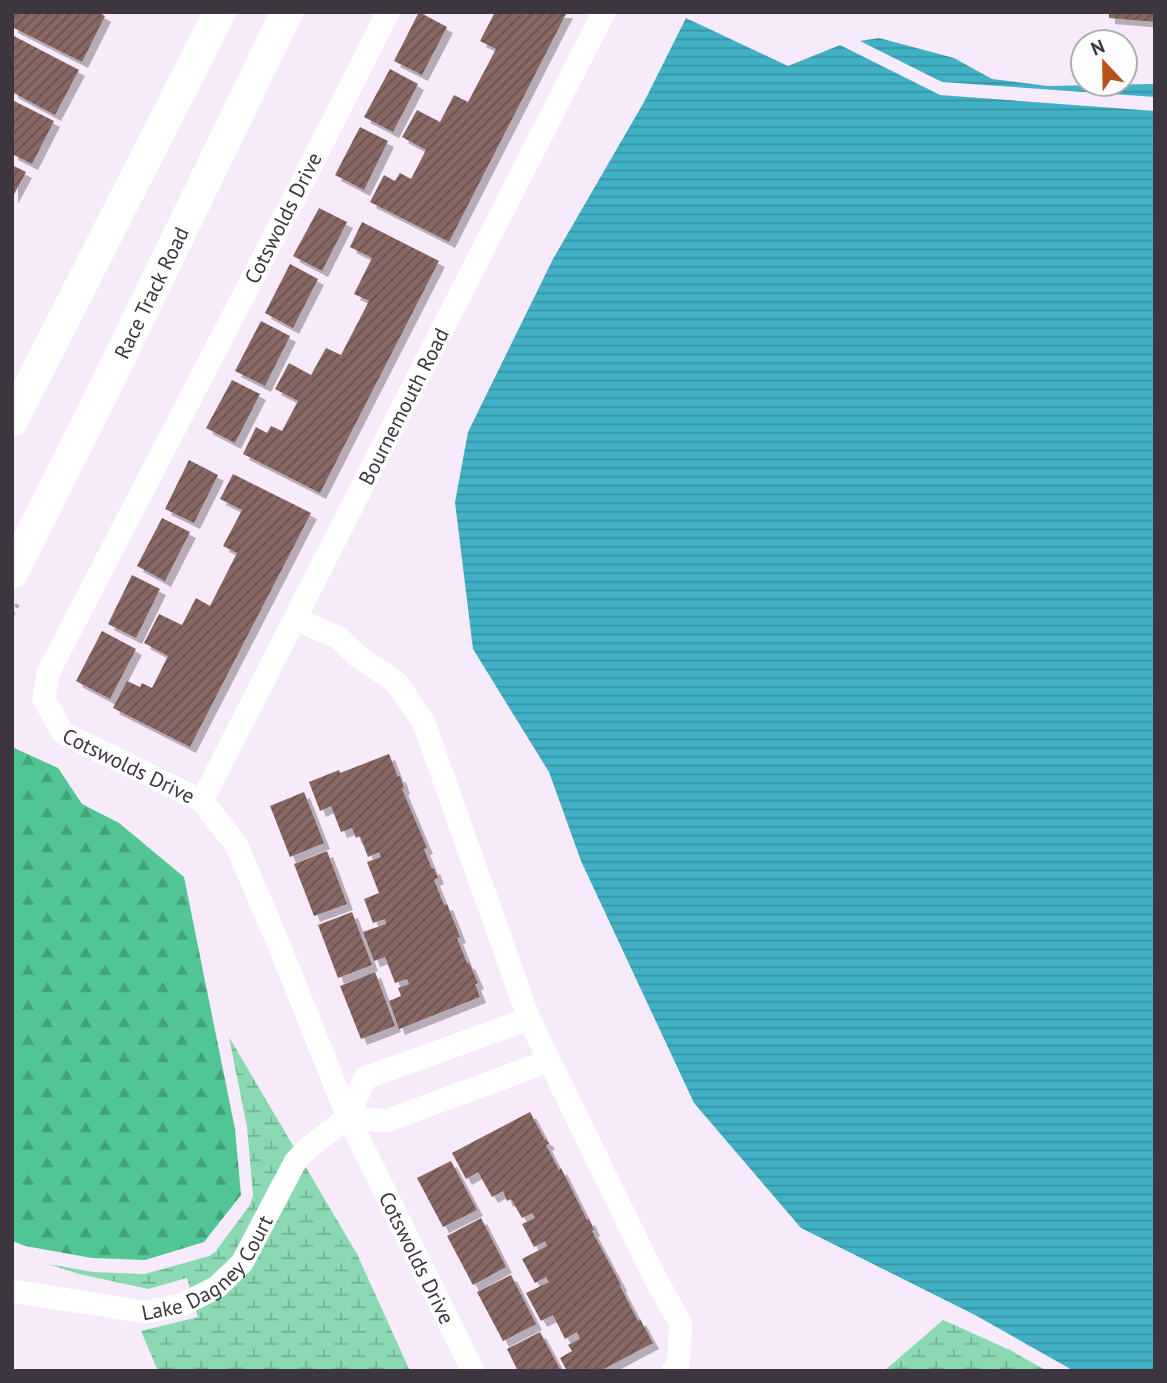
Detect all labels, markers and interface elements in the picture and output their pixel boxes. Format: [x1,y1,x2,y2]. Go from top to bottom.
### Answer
north arrow [1069,28,1139,98]
text: N [1087,34,1108,61]
street label: Cotswolds Drive [238,148,328,288]
street label: Race Track Road [108,222,194,363]
street label: Bournemouth Road [352,323,454,489]
street label: Cotswolds Drive [58,721,200,809]
street label: Cotswolds Drive [373,1187,461,1328]
street label: Lake Dagney Court [139,1210,278,1326]

